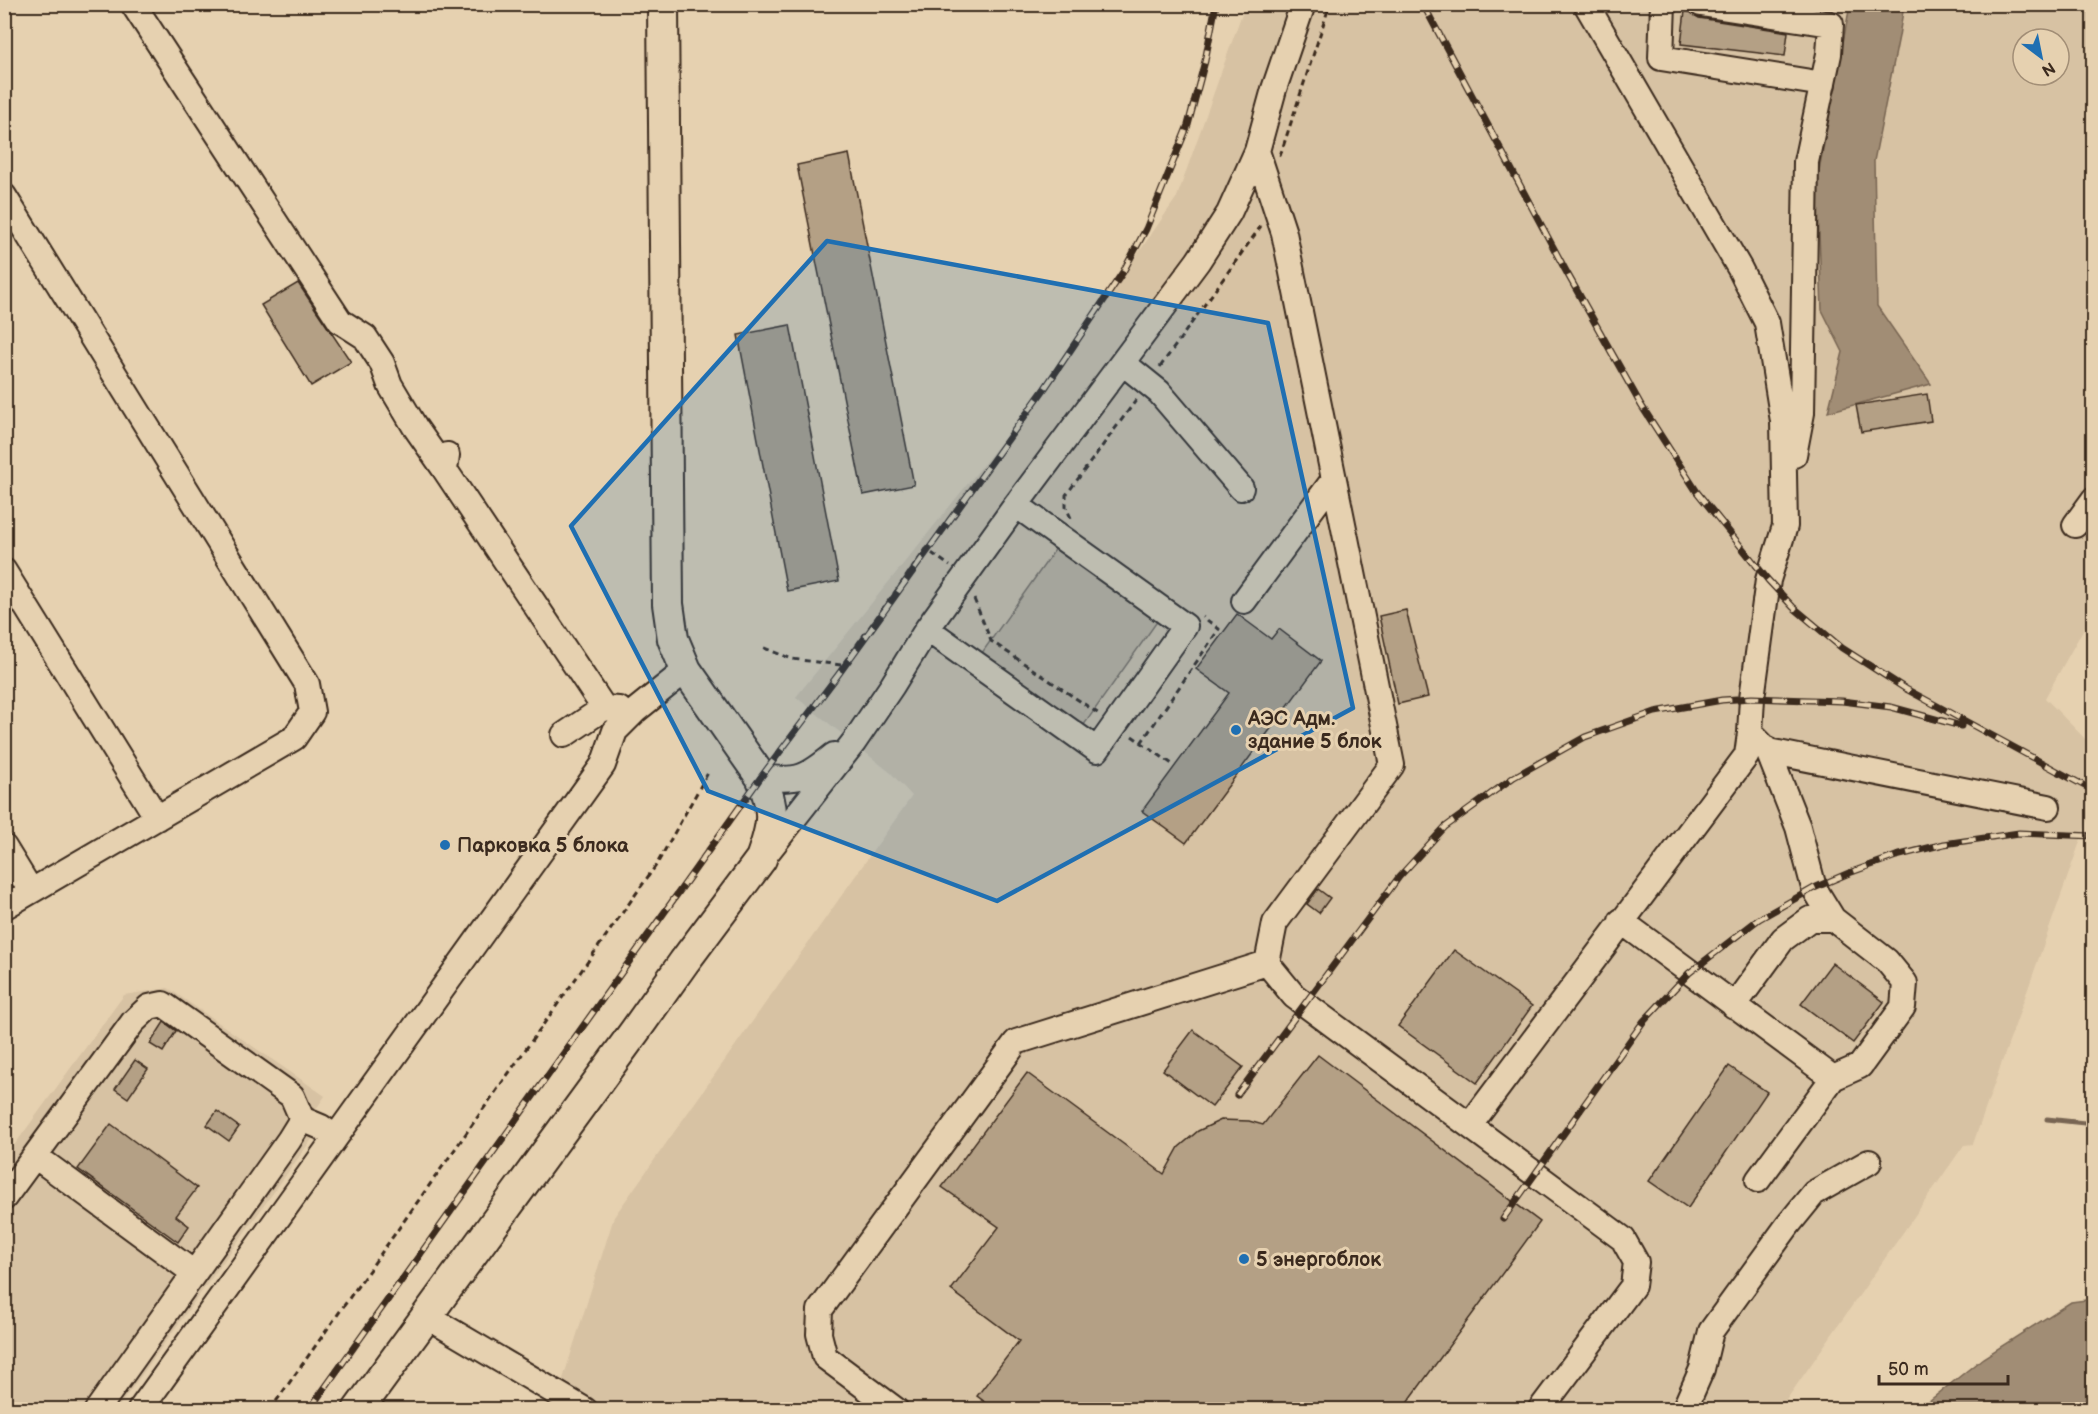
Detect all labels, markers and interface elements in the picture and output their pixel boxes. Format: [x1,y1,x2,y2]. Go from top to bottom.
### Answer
north arrow [2011,27,2071,87]
text: N [2038,57,2058,80]
place label: АЭС Адм. здание 5 блок [1247,707,1382,754]
marker: АЭС Адм. здание 5 блок [1229,723,1243,737]
place label: Парковка 5 блока [457,834,629,858]
marker: Парковка 5 блока [438,838,452,852]
place label: 5 энергоблок [1256,1248,1381,1272]
marker: 5 энергоблок [1237,1252,1251,1266]
scale bar [1879,1348,2008,1386]
text: 50 m [1888,1359,1929,1380]

